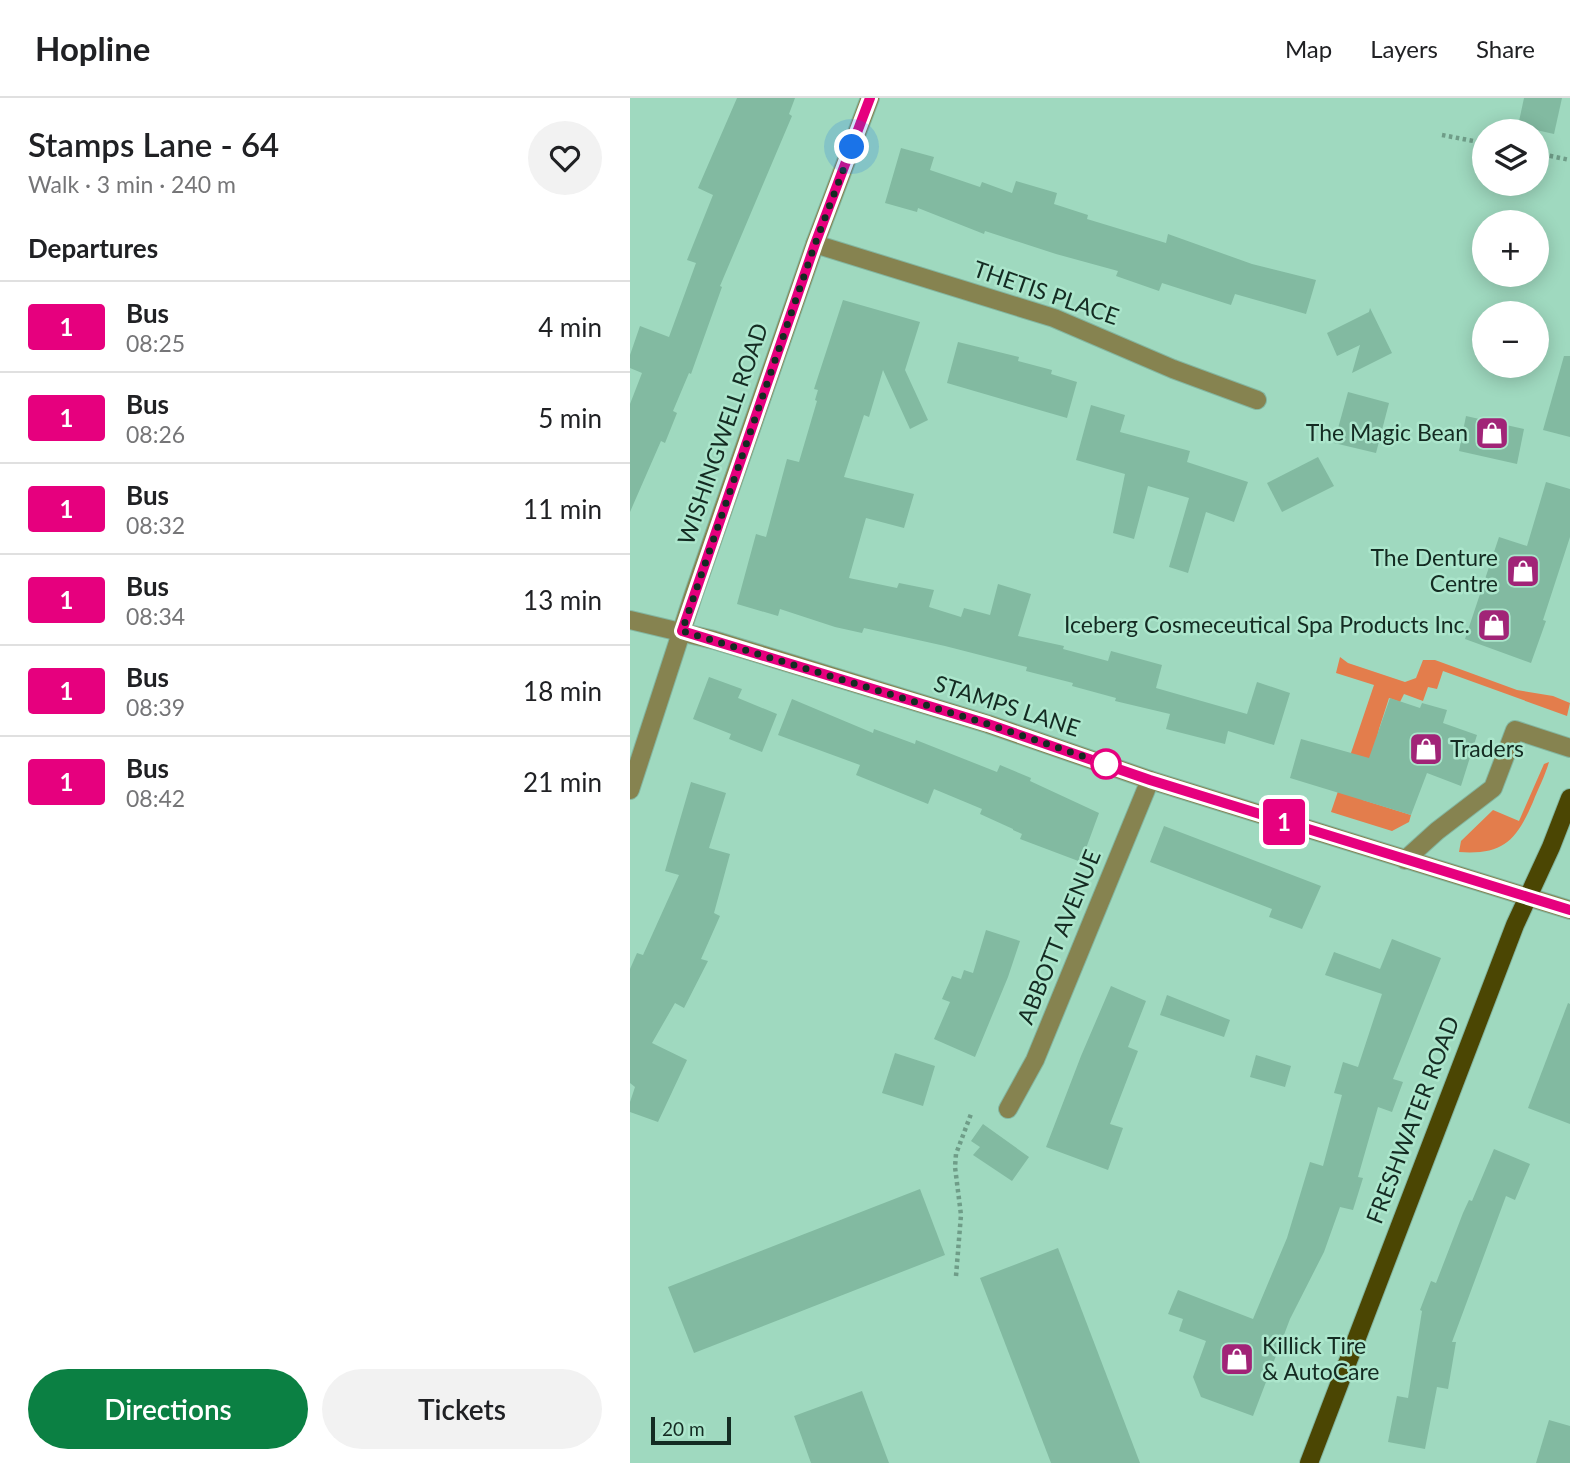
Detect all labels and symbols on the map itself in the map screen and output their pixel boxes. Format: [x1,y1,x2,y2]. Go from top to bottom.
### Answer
your location [834,129,869,164]
street label: THETIS PLACE [970,254,1123,330]
street label: WISHINGWELL ROAD [671,319,773,548]
shop icon: The Magic Bean [1473,414,1511,452]
place label: The Magic Bean [1306,418,1468,446]
place label: The Denture Centre [1370,543,1498,597]
shop icon: The Denture Centre [1504,552,1542,590]
shop icon: Iceberg Cosmeceutical Spa Products Inc. [1475,606,1513,644]
place label: Iceberg Cosmeceutical Spa Products Inc. [1064,610,1470,638]
street label: STAMPS LANE [931,668,1084,742]
shop icon: Traders [1407,730,1445,768]
place label: Traders [1450,734,1524,762]
unlabelled marker [1091,749,1121,779]
line badge: 1 [1261,799,1307,845]
street label: ABBOTT AVENUE [1010,845,1106,1028]
street label: FRESHWATER ROAD [1360,1012,1465,1227]
place label: Killick Tire & AutoCare [1262,1331,1380,1385]
shop icon: Killick Tire & AutoCare [1218,1340,1256,1378]
scale bar [651,1414,732,1446]

